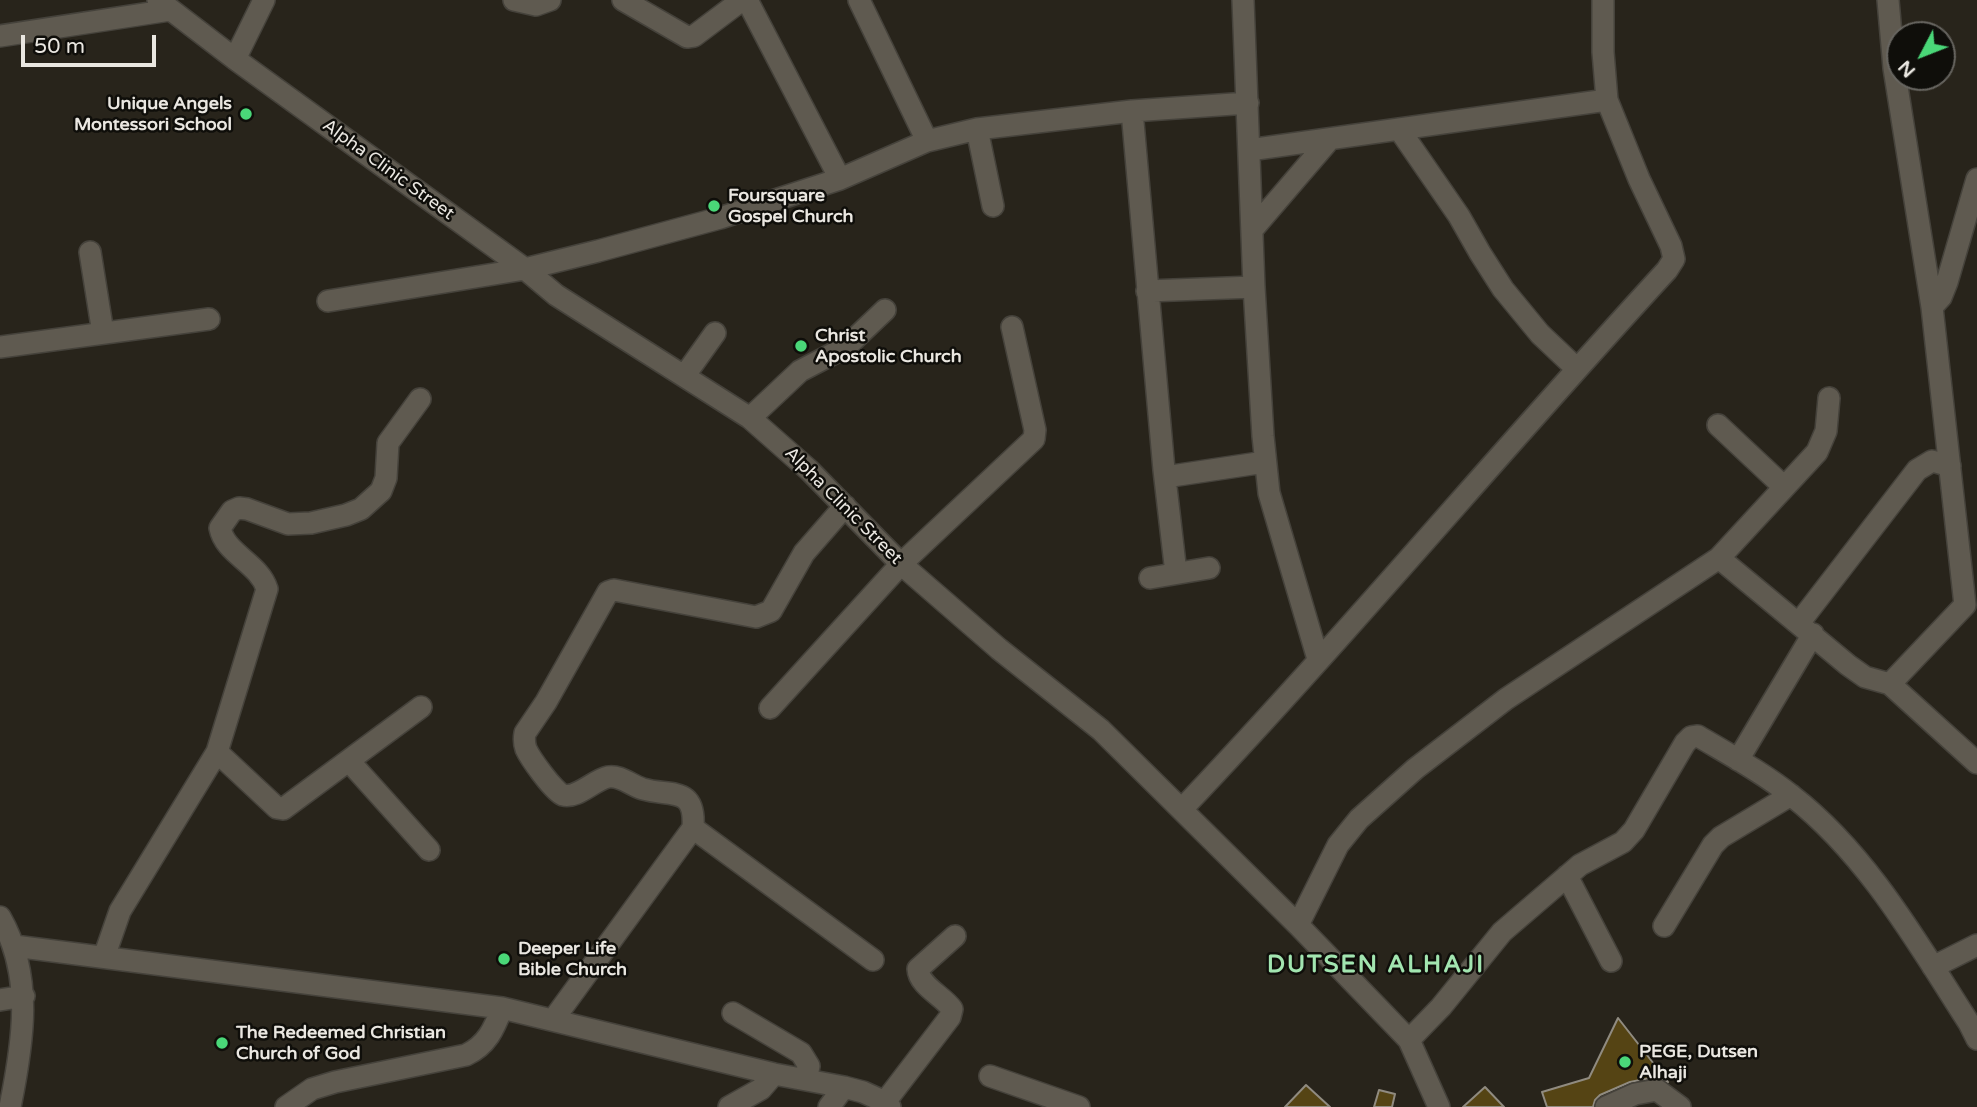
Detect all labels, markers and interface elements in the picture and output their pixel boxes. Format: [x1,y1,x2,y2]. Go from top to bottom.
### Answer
scale bar [24,21,159,65]
north arrow [1886,21,1956,91]
text: 50 m [34,34,85,59]
text: N [1894,56,1920,82]
place label: Unique Angels Montessori School [74,93,232,136]
marker: Unique Angels Montessori School [238,106,254,122]
street label: Alpha Clinic Street [318,115,458,225]
place label: Foursquare Gospel Church [728,185,853,228]
marker: Foursquare Gospel Church [706,198,722,214]
place label: Christ Apostolic Church [815,325,962,368]
marker: Christ Apostolic Church [793,338,809,354]
street label: Alpha Clinic Street [780,443,906,569]
place label: Deeper Life Bible Church [518,938,627,981]
marker: Deeper Life Bible Church [496,951,512,967]
district label: DUTSEN ALHAJI [1269,952,1483,980]
place label: The Redeemed Christian Church of God [236,1022,446,1064]
marker: The Redeemed Christian Church of God [214,1035,230,1051]
place label: PEGE, Dutsen Alhaji [1639,1041,1758,1084]
marker: PEGE, Dutsen Alhaji [1617,1054,1633,1070]

